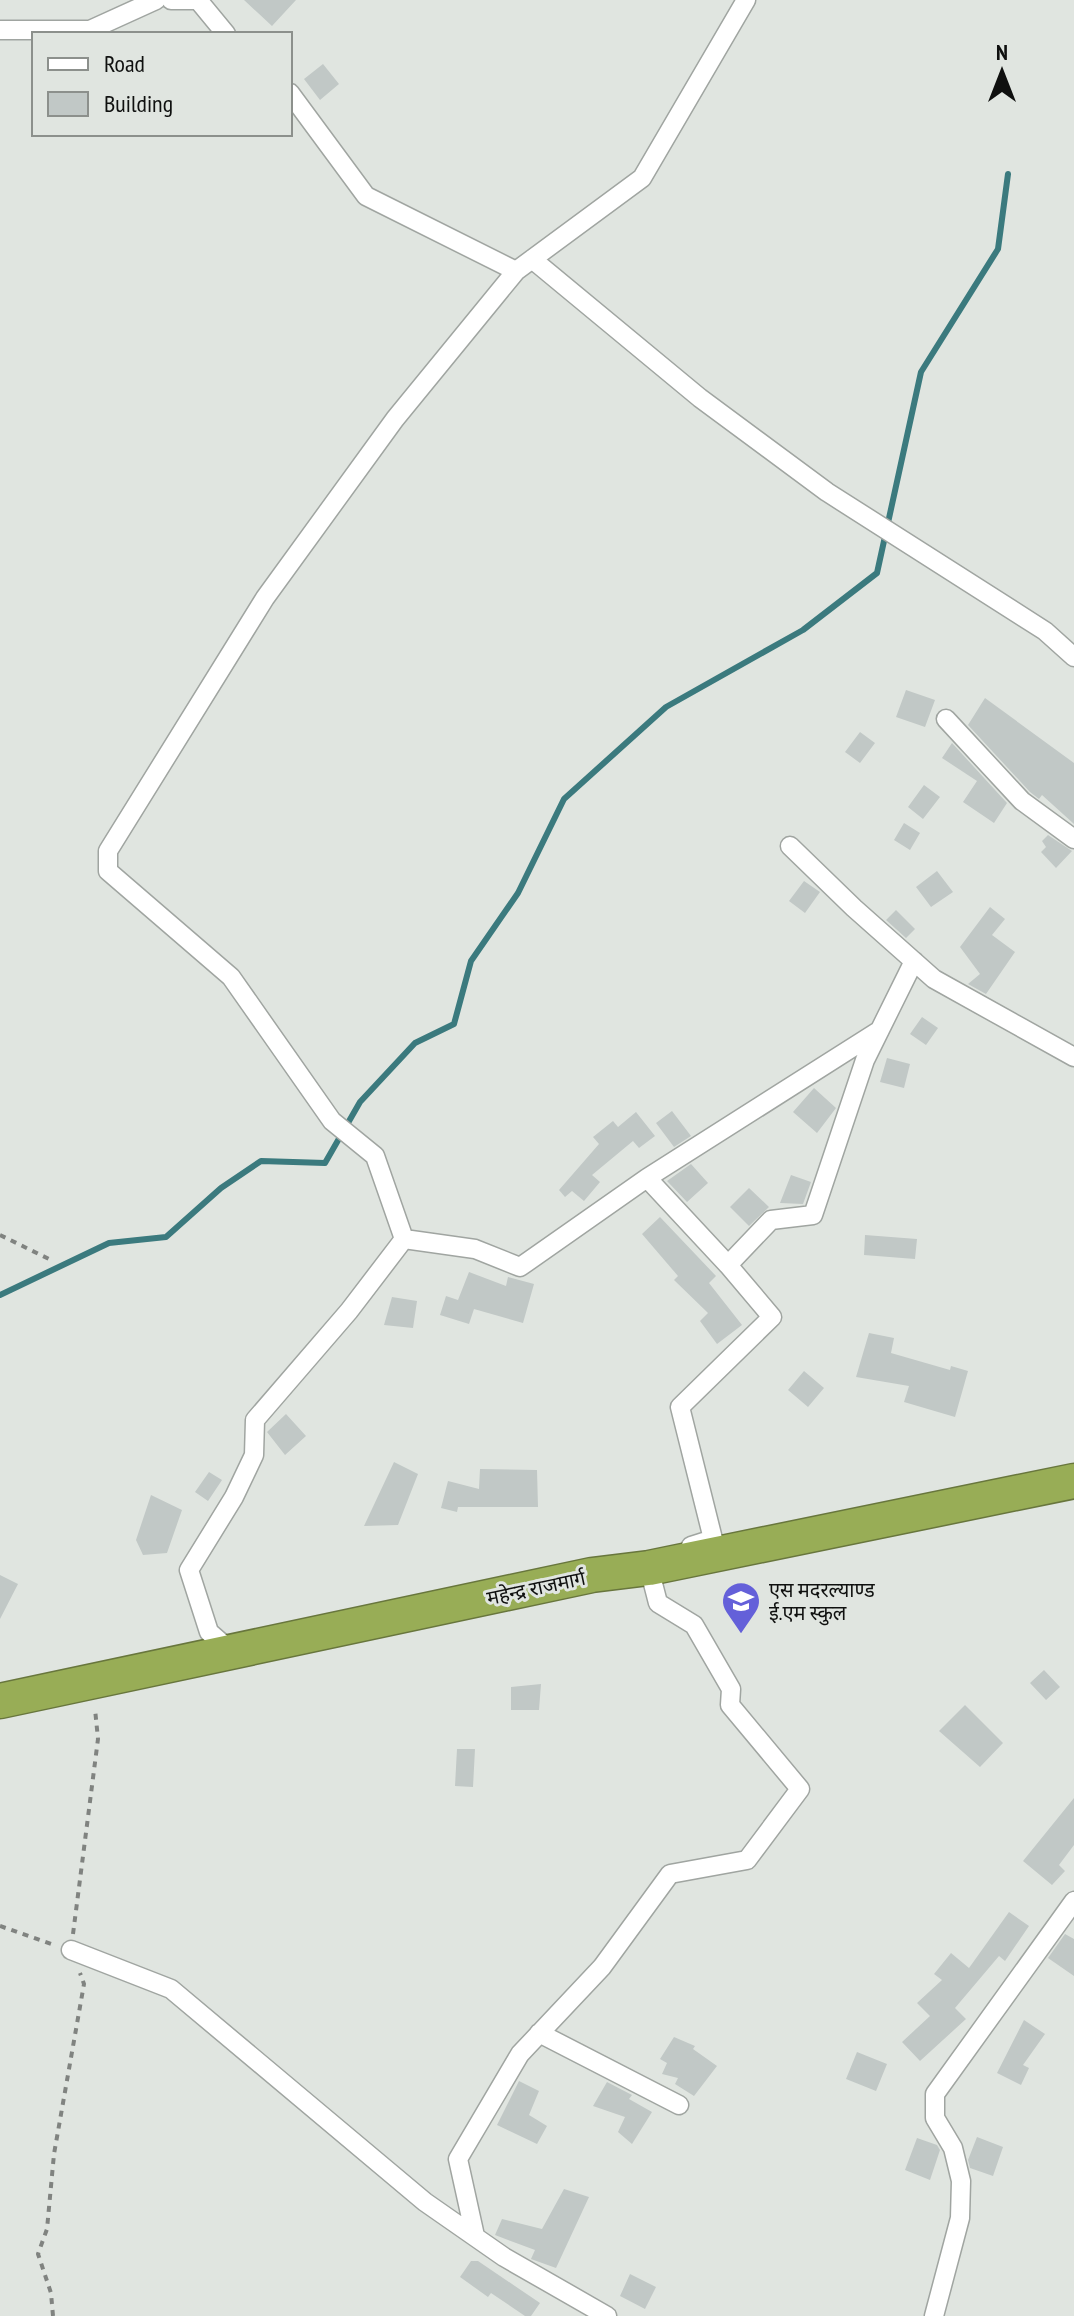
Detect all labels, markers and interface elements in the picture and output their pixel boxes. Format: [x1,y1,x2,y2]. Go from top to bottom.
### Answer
legend [32,32,292,136]
north arrow [962,32,1042,112]
text: N [996,38,1008,66]
text: Road [104,48,145,79]
text: Building [104,88,173,119]
street label: महेन्द्र राजमार्ग [484,1565,589,1611]
place label: एस मदरल्याण्ड ई.एम स्कुल [769,1577,875,1626]
school or university icon: एस मदरल्याण्ड ई.एम स्कुल [720,1580,762,1635]

